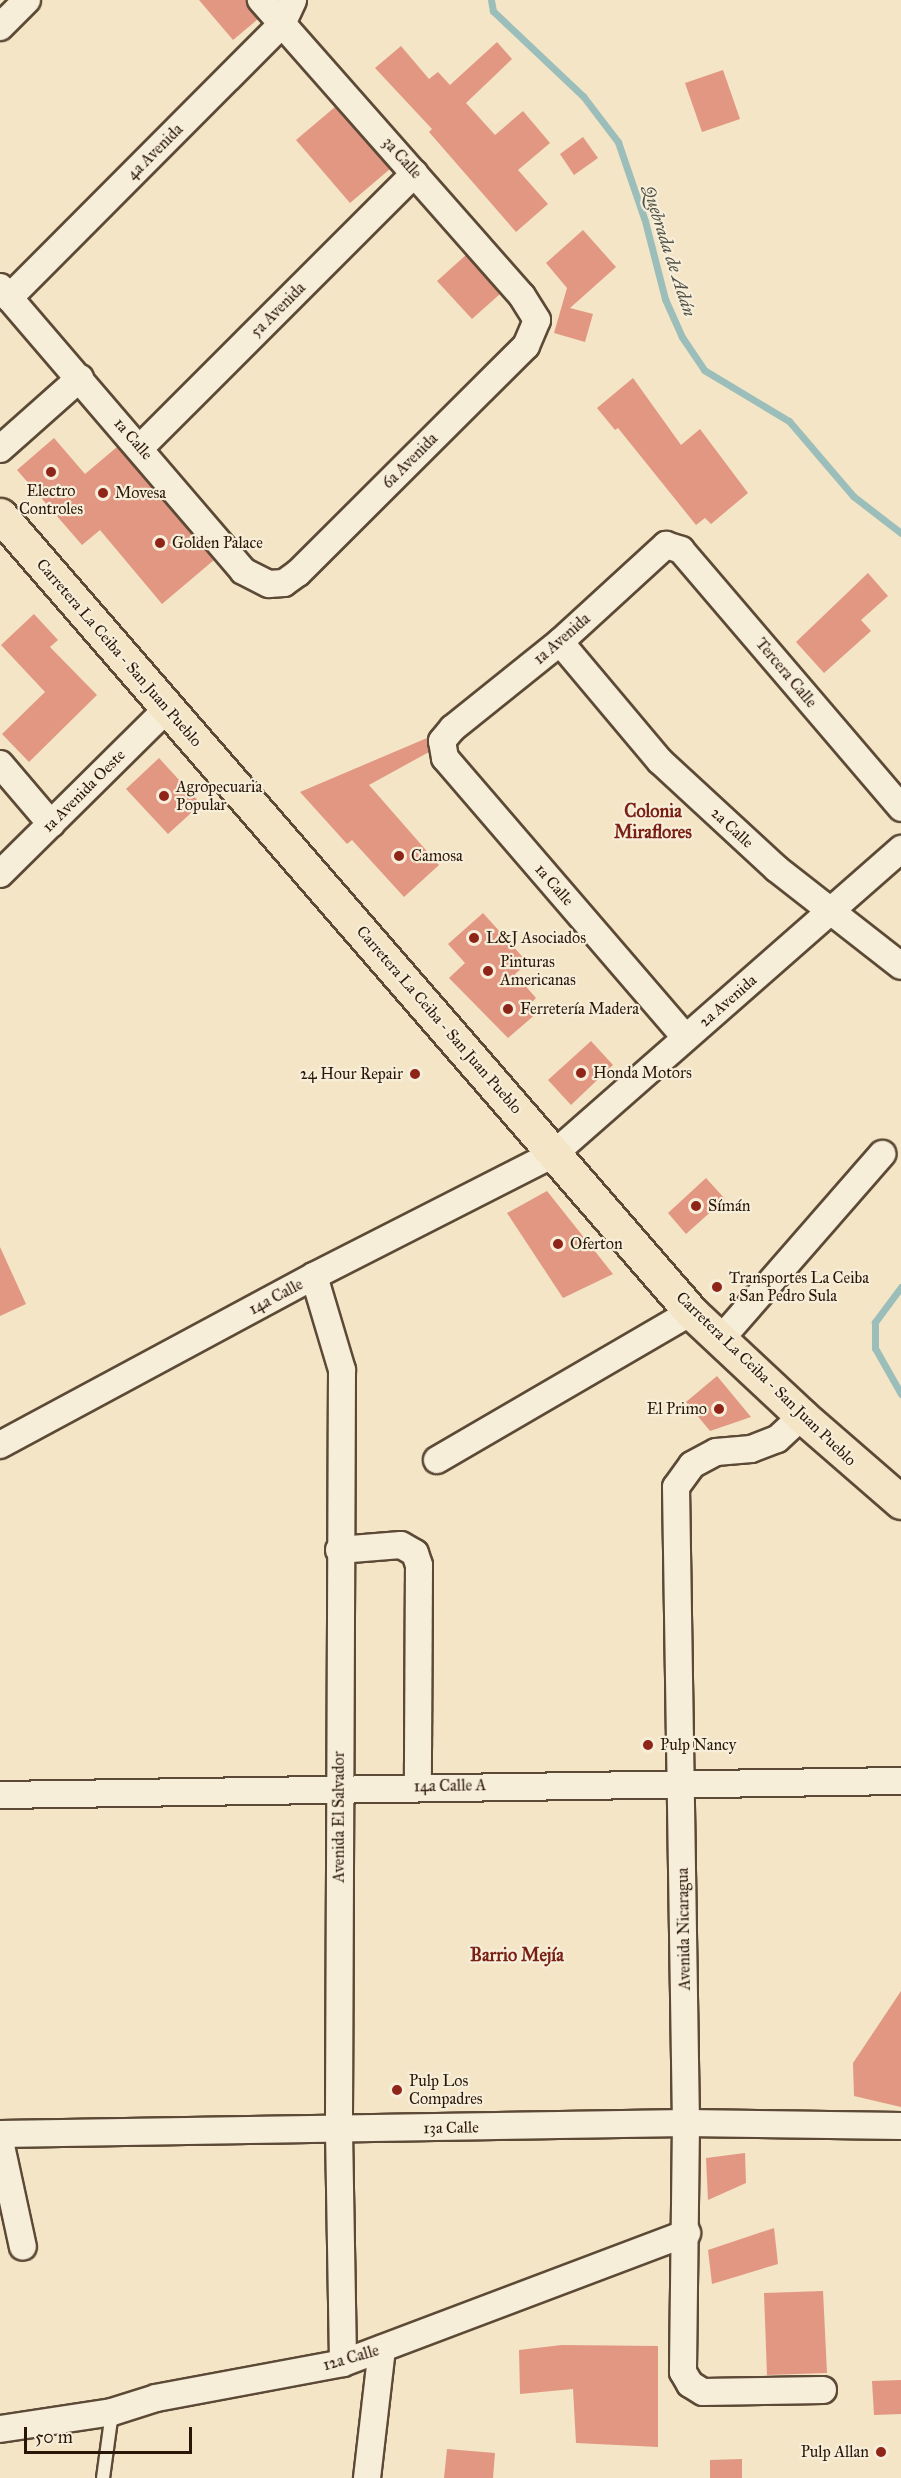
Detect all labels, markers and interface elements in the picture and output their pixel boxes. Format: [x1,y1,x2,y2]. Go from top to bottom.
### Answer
street label: 4a Avenida [123,120,187,184]
street label: 3a Calle [378,133,426,183]
water label: Quebrada de Adán [638,183,700,319]
street label: 5a Avenida [247,279,309,341]
street label: 1a Calle [110,414,156,464]
street label: 6a Avenida [378,429,442,493]
marker: Electro Controles [44,465,58,479]
place label: Electro Controles [19,481,83,519]
place label: Movesa [115,483,166,503]
marker: Movesa [96,486,110,500]
place label: Golden Palace [172,533,263,553]
marker: Golden Palace [153,536,167,550]
street label: Carretera La Ceiba - San Juan Pueblo [32,555,206,751]
street label: 1a Avenida [530,609,594,669]
street label: Tercera Calle [751,634,821,712]
street label: 1a Avenida Oeste [39,746,129,836]
place label: Agropecuaria Popular [176,777,262,815]
marker: Agropecuaria Popular [157,789,171,803]
district label: Colonia Miraflores [614,801,692,844]
street label: 2a Calle [707,804,757,852]
place label: Camosa [411,846,463,866]
marker: Camosa [392,849,406,863]
street label: 1a Calle [531,860,577,910]
street label: Carretera La Ceiba - San Juan Pueblo [352,922,526,1118]
place label: L&J Asociados [486,928,586,948]
marker: L&J Asociados [467,931,481,945]
place label: Pinturas Americanas [500,952,576,990]
marker: Pinturas Americanas [481,964,495,978]
street label: 2a Avenida [695,971,761,1031]
place label: Ferretería Madera [520,999,639,1019]
marker: Ferretería Madera [501,1002,515,1016]
place label: Honda Motors [593,1063,692,1083]
place label: 24 Hour Repair [300,1064,403,1084]
marker: Honda Motors [574,1066,588,1080]
marker: 24 Hour Repair [408,1067,422,1081]
place label: Símán [708,1196,750,1216]
marker: Símán [689,1199,703,1213]
place label: Oferton [570,1234,623,1254]
marker: Oferton [551,1237,565,1251]
place label: Transportes La Ceiba a San Pedro Sula [729,1268,869,1306]
street label: 14a Calle [246,1275,306,1319]
marker: Transportes La Ceiba a San Pedro Sula [710,1280,724,1294]
street label: Carretera La Ceiba - San Juan Pueblo [672,1288,860,1470]
place label: El Primo [647,1399,707,1419]
marker: El Primo [712,1402,726,1416]
place label: Pulp Nancy [660,1735,736,1755]
marker: Pulp Nancy [641,1738,655,1752]
street label: Avenida El Salvador [329,1751,349,1883]
street label: 14a Calle A [414,1776,486,1796]
street label: Avenida Nicaragua [673,1868,695,1990]
district label: Barrio Mejía [470,1944,564,1966]
place label: Pulp Los Compadres [409,2071,483,2109]
marker: Pulp Los Compadres [390,2083,404,2097]
street label: 13a Calle [423,2118,479,2138]
street label: 12a Calle [321,2341,381,2375]
scale bar [27,2415,195,2453]
text: 50 m [35,2426,73,2448]
place label: Pulp Allan [801,2442,869,2462]
marker: Pulp Allan [874,2445,888,2459]

